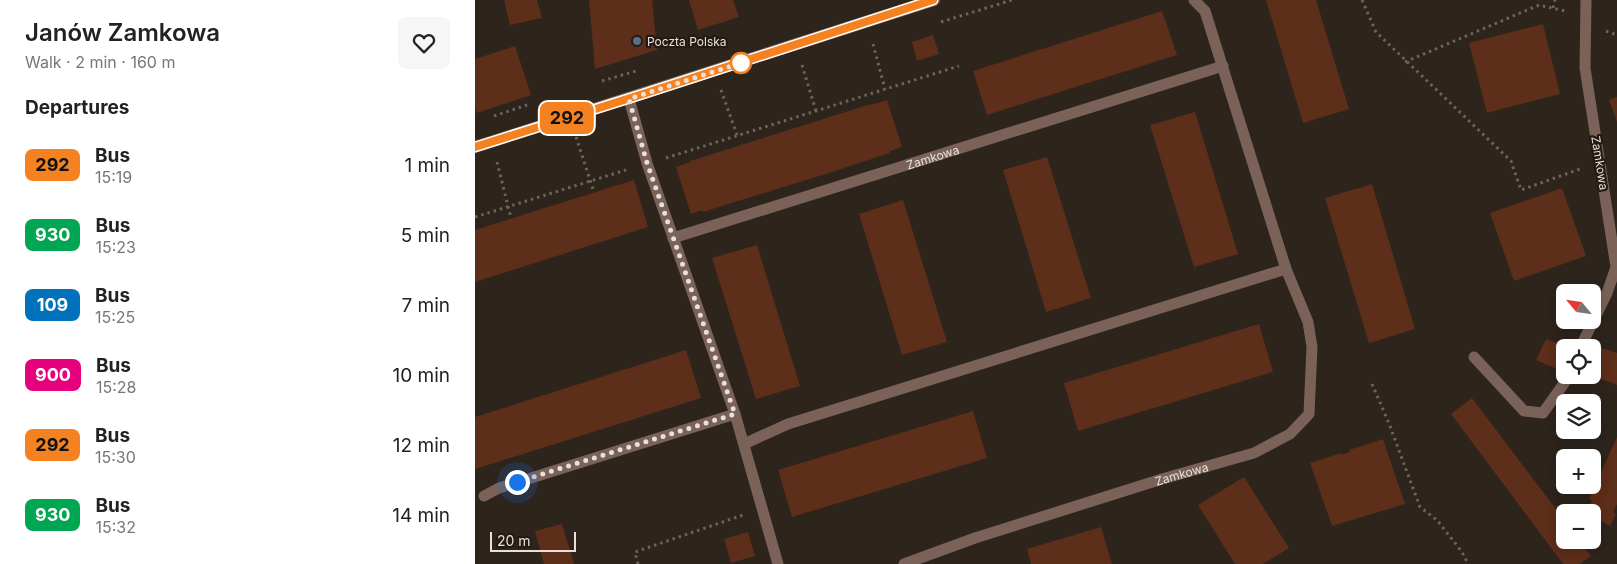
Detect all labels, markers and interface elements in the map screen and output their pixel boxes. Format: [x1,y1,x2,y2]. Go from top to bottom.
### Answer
button: heart [398,17,450,69]
text: Janów Zamkowa [25,18,220,47]
place label: Poczta Polska [647,34,727,49]
marker: Poczta Polska [631,35,643,47]
text: Walk · 2 min · 160 m [25,52,175,72]
unlabelled marker [730,52,752,74]
text: Departures [25,96,129,119]
line badge: 292 [538,102,596,134]
text: 292 [550,107,584,128]
street label: Zamkowa [1588,135,1612,191]
street label: Zamkowa [904,141,961,172]
text: Bus [95,144,130,167]
text: 292 [35,154,70,175]
text: 1 min [404,154,450,177]
text: 15:19 [95,167,132,187]
text: Bus [95,214,131,237]
text: 930 [35,224,70,245]
text: 5 min [401,224,450,247]
text: 15:23 [95,237,136,257]
text: Bus [95,284,130,307]
north arrow [1556,284,1601,329]
map controls [1556,284,1601,549]
text: 109 [37,294,68,315]
text: 7 min [401,294,450,317]
text: 15:25 [95,307,135,327]
button: locate [1556,339,1601,384]
text: Bus [96,354,131,377]
text: 900 [35,364,71,385]
text: 10 min [392,364,450,387]
text: 15:28 [96,377,136,397]
button: layers [1556,394,1601,439]
text: Bus [95,424,130,447]
text: 292 [35,434,70,455]
text: 12 min [393,434,450,457]
text: 15:30 [95,447,136,467]
button: + [1556,449,1601,494]
street label: Zamkowa [1153,459,1210,488]
your location [505,470,530,495]
text: Bus [95,494,131,517]
text: 930 [35,504,70,525]
text: 14 min [392,504,450,527]
button: − [1556,504,1601,549]
text: 15:32 [95,517,136,537]
scale bar [490,529,576,552]
text: 20 m [497,532,531,549]

